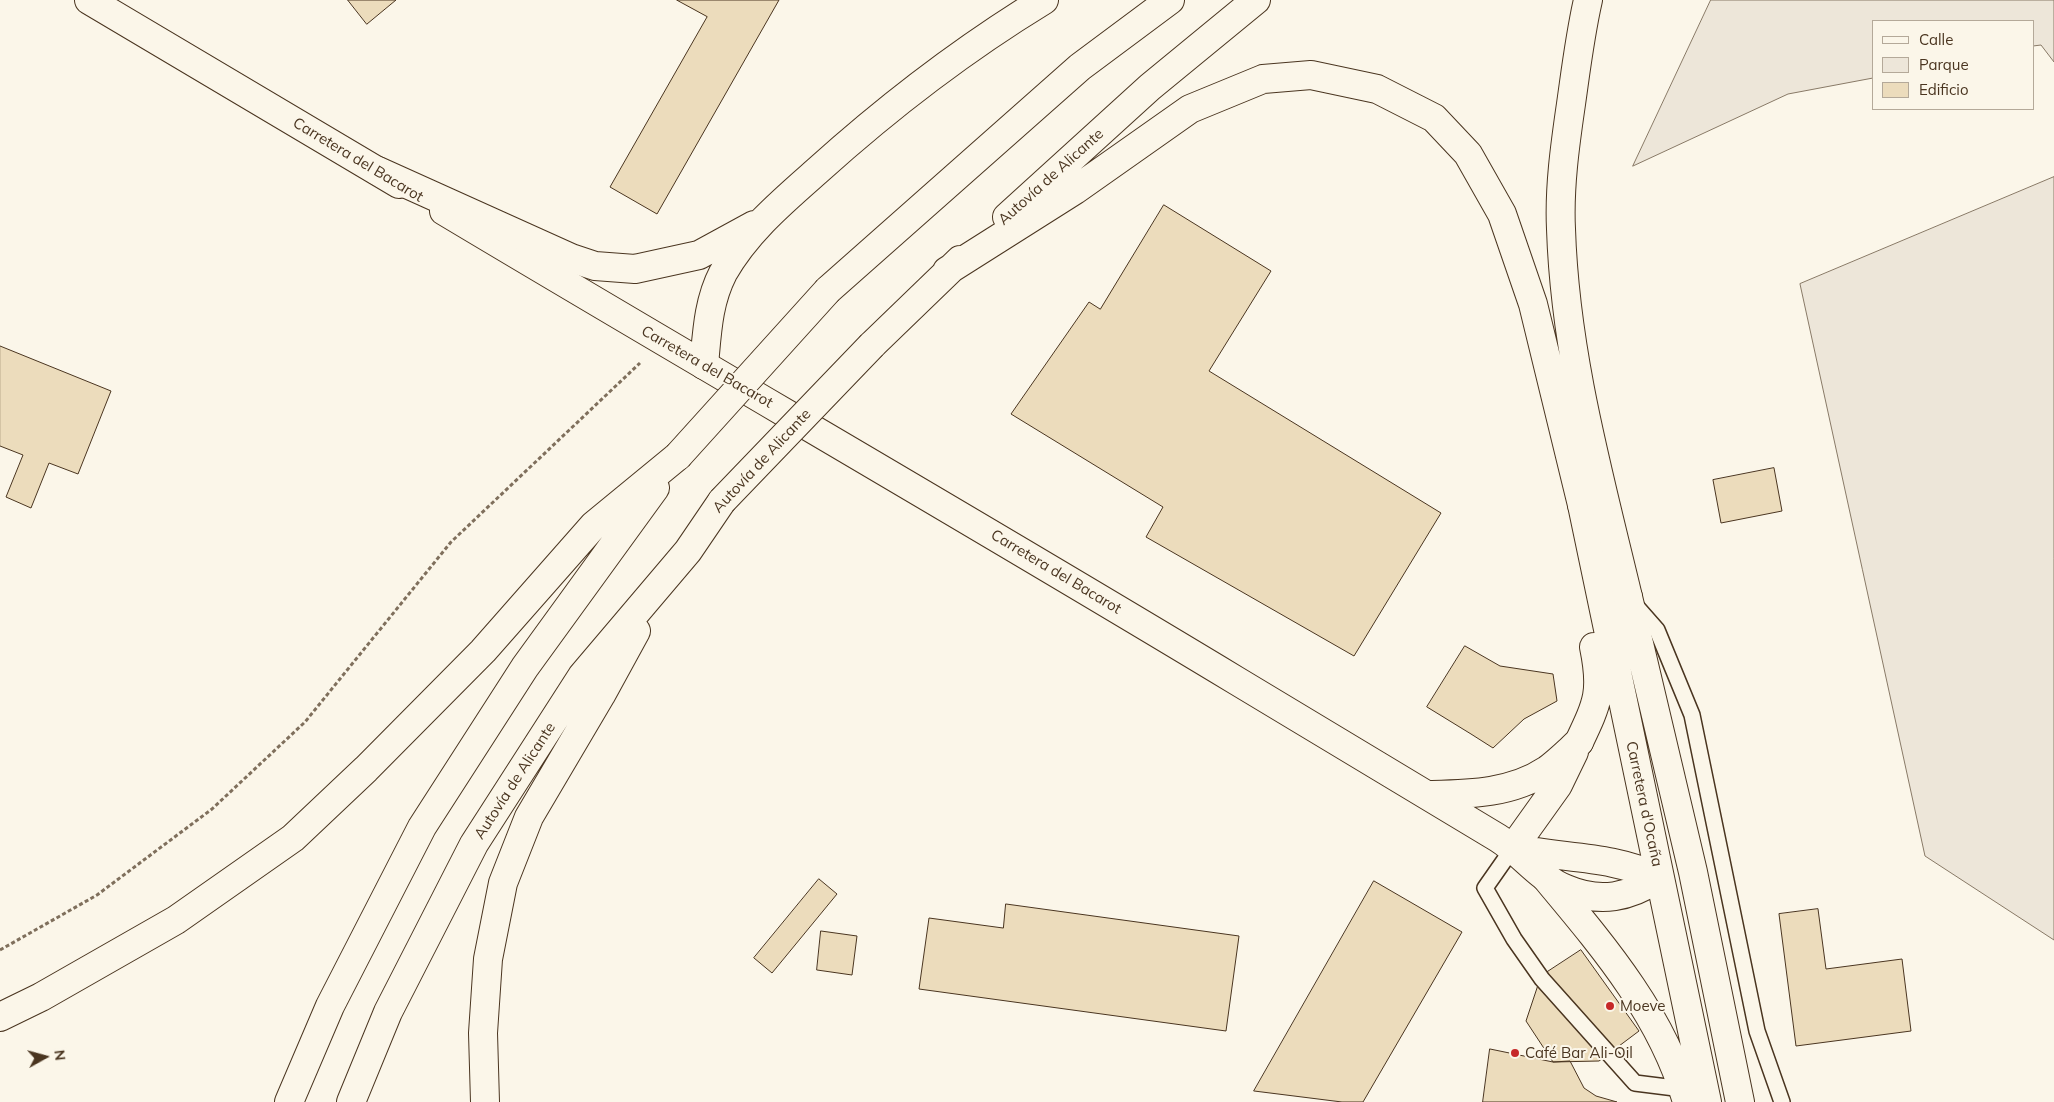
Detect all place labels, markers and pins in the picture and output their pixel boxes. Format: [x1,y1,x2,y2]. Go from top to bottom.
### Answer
place label: Moeve [1620,997,1666,1015]
marker: Moeve [1604,1000,1616,1012]
place label: Café Bar Ali-Oil [1525,1044,1633,1062]
marker: Café Bar Ali-Oil [1509,1047,1521,1059]

